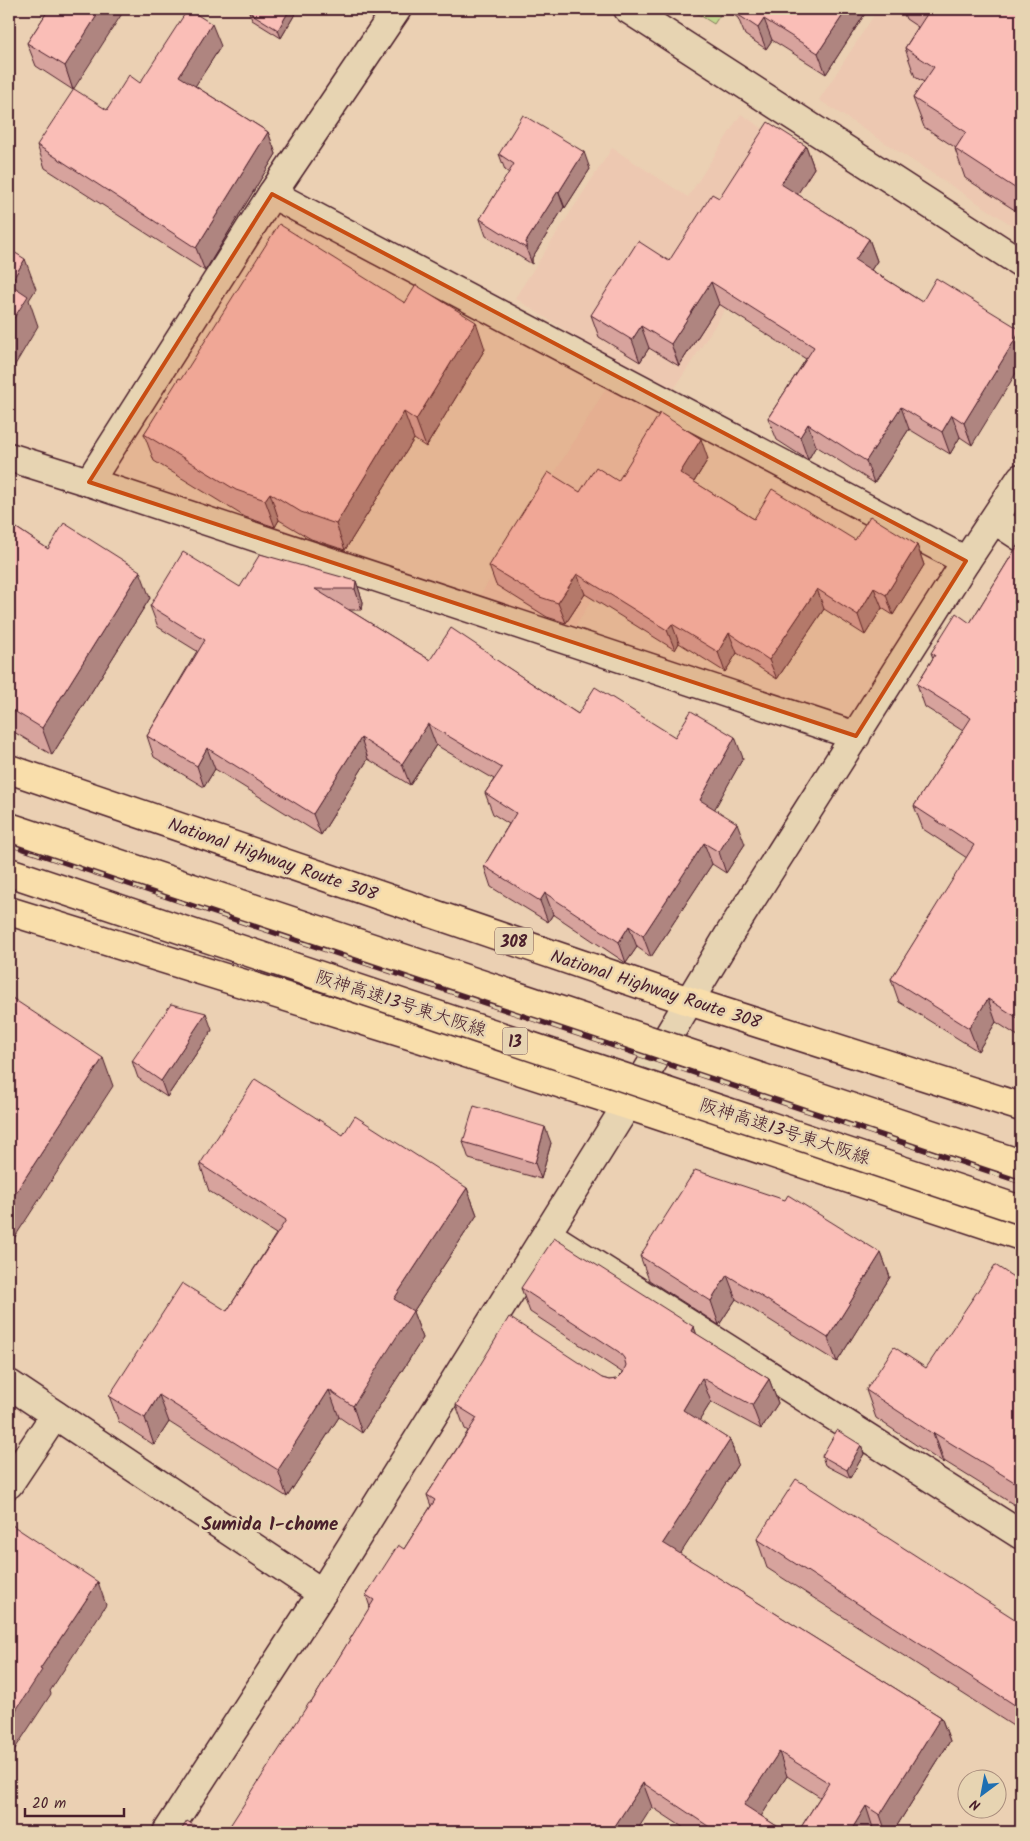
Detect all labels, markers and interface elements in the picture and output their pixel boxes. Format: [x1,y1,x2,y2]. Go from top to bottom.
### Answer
street label: National Highway Route 308 [164,811,381,910]
road number: 308 [495,928,533,954]
street label: National Highway Route 308 [546,943,765,1038]
street label: 阪神高速13号東大阪線 [311,963,490,1046]
road number: 13 [502,1028,528,1054]
street label: 阪神高速13号東大阪線 [695,1091,874,1174]
district label: Sumida 1-chome [202,1510,338,1540]
north arrow [958,1768,1008,1818]
scale bar [25,1786,124,1818]
text: 20 m [32,1792,66,1816]
text: N [966,1792,985,1816]

